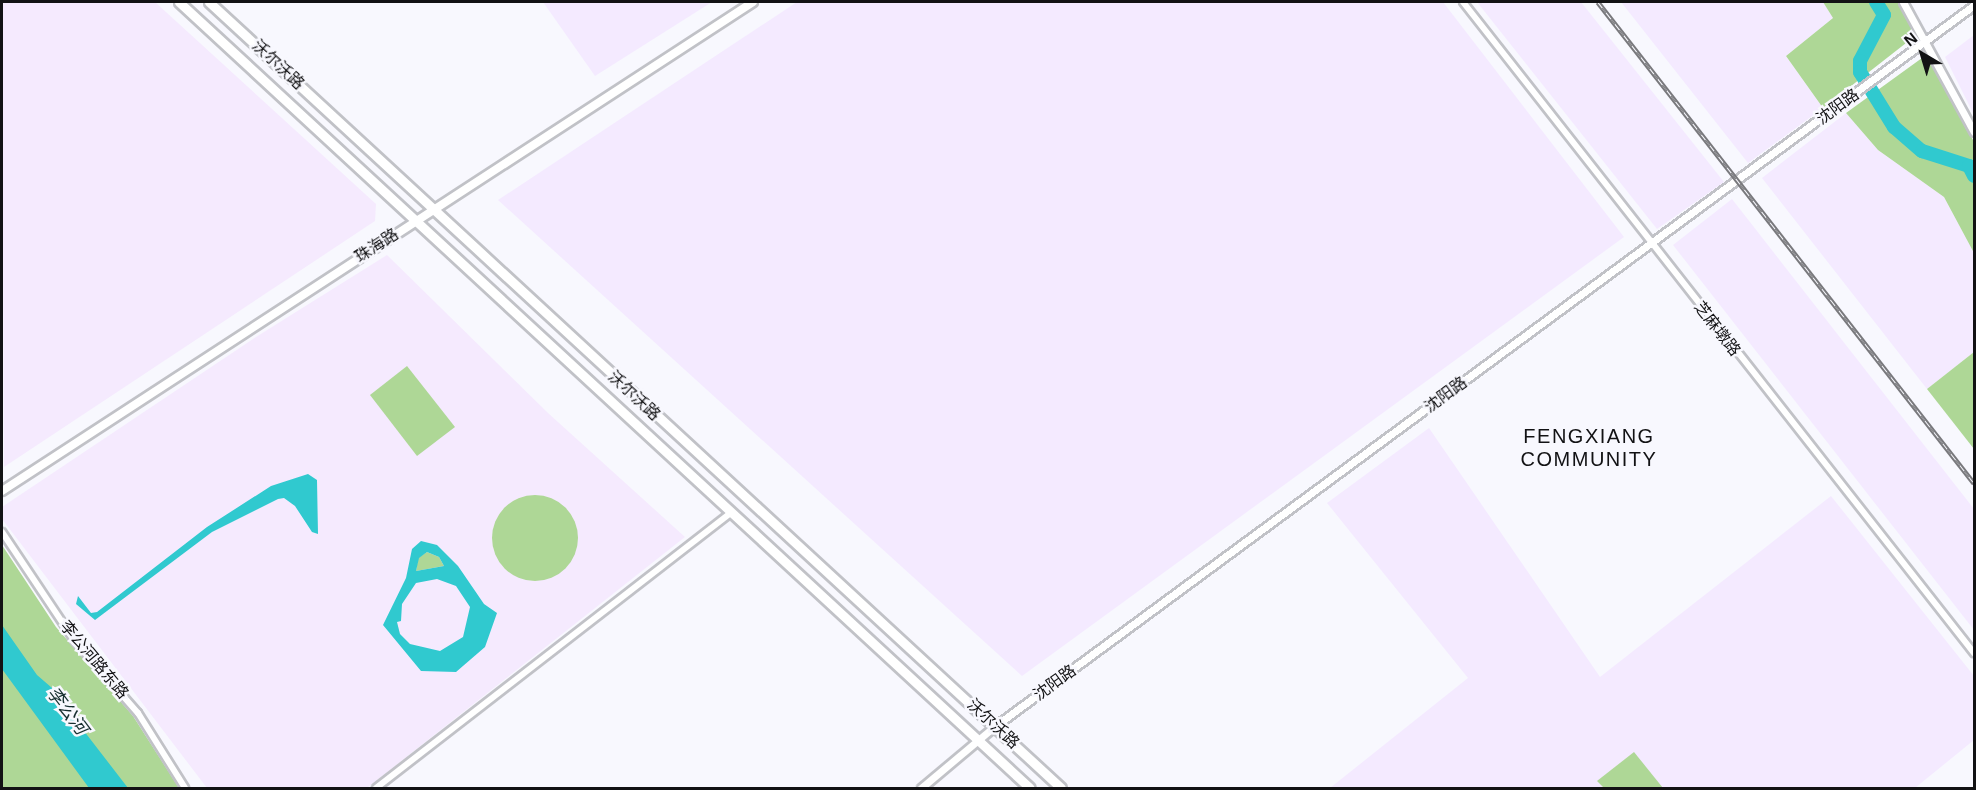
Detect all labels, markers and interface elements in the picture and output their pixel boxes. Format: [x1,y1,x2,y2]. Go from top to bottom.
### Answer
north arrow [1892,24,1952,84]
text: N [1901,29,1920,50]
street label: 沃尔沃路 [248,36,308,94]
street label: 沈阳路 [1813,85,1863,129]
street label: 珠海路 [352,225,402,267]
street label: 芝麻墩路 [1690,298,1744,360]
street label: 沃尔沃路 [604,367,664,425]
street label: 沈阳路 [1421,373,1471,417]
district label: FENGXIANG COMMUNITY [1521,425,1657,472]
street label: 李公河路东路 [56,617,132,703]
street label: 沈阳路 [1030,661,1080,705]
water label: 李公河 [42,683,92,739]
street label: 沃尔沃路 [963,695,1023,753]

